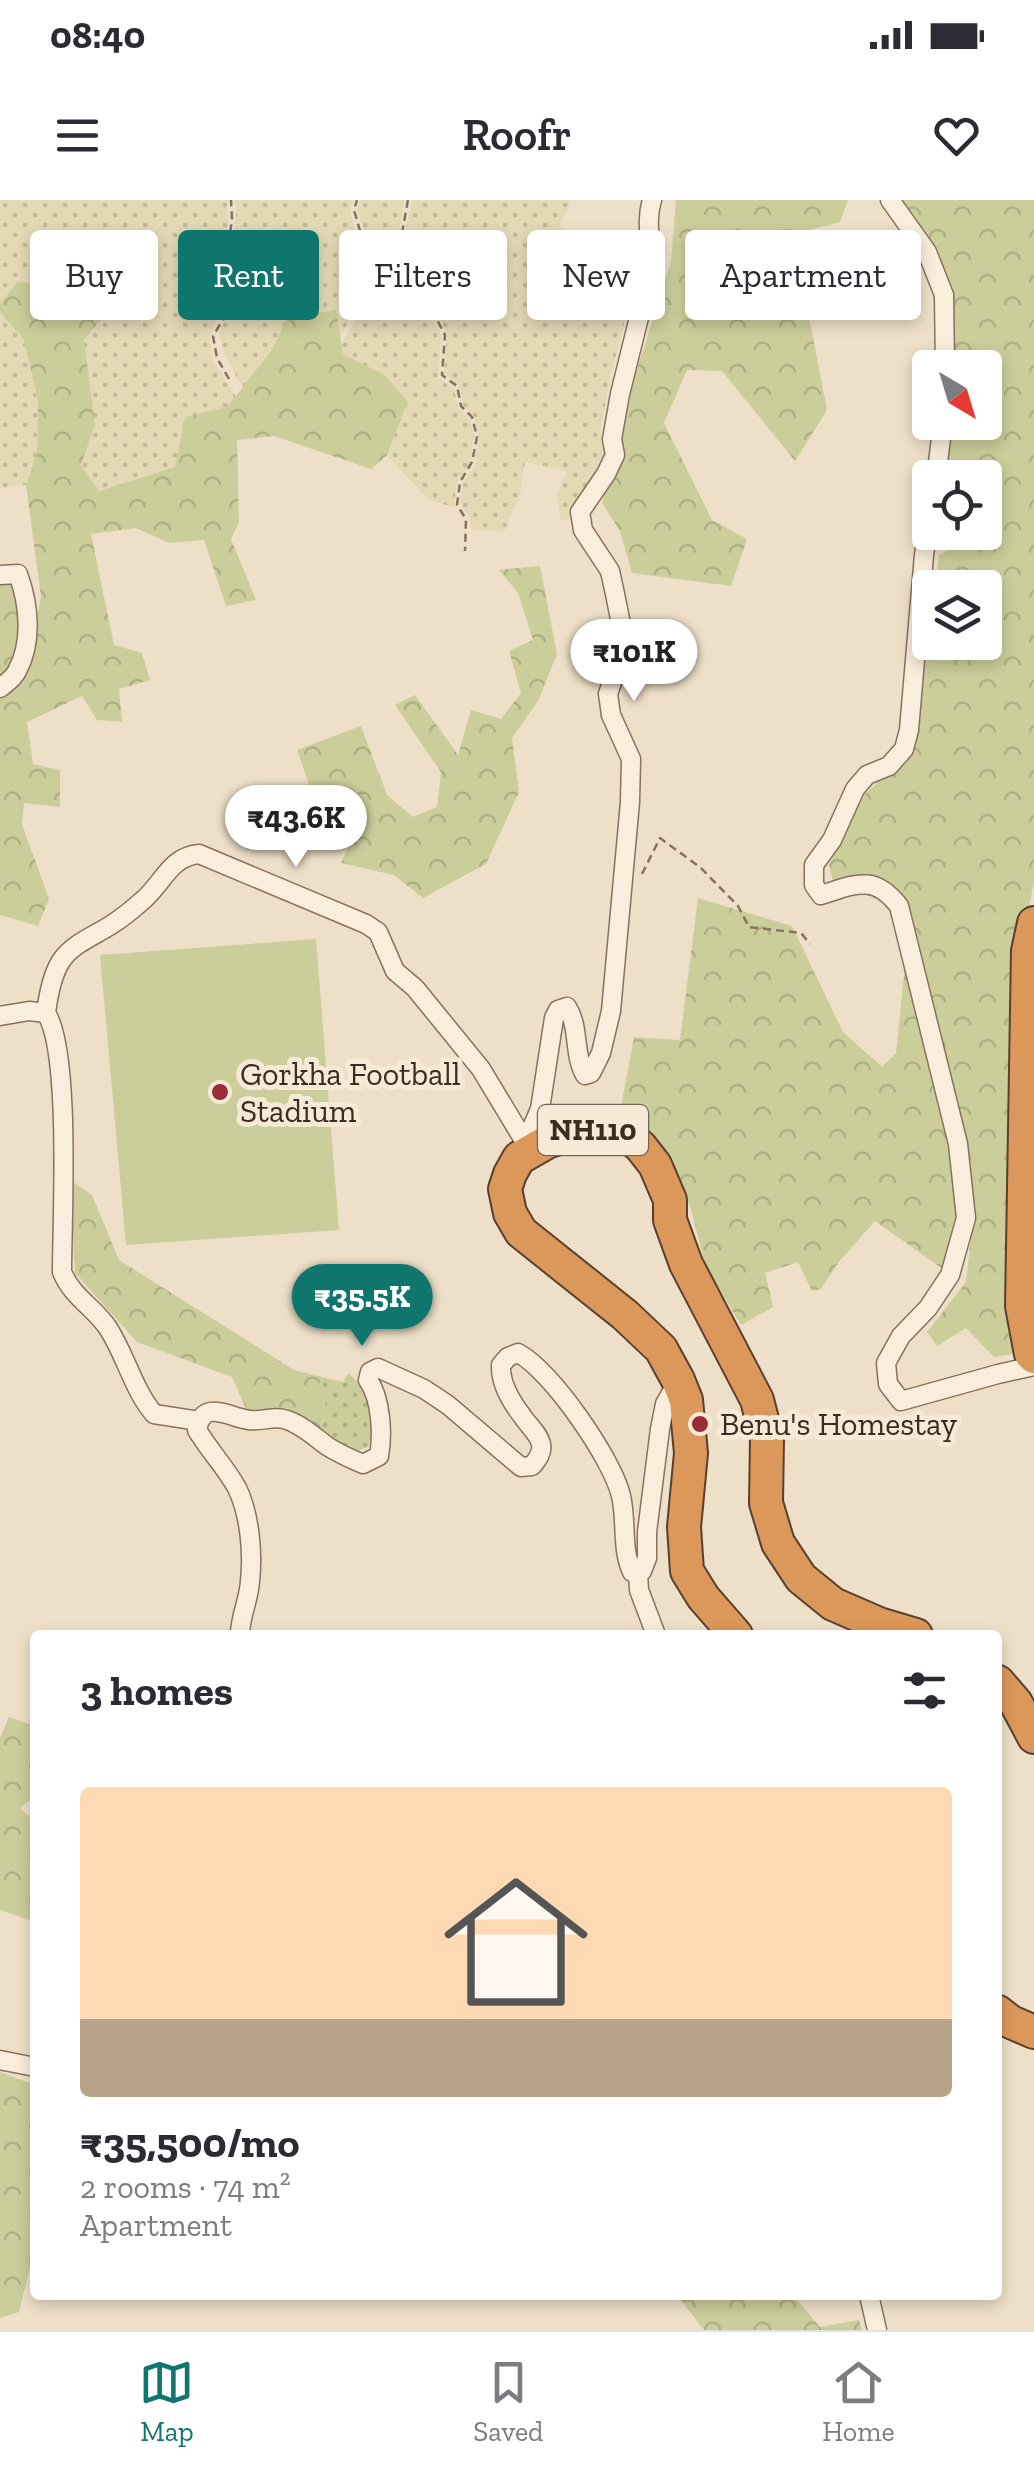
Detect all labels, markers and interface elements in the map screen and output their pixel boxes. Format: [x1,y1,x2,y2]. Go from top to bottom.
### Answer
text: 08:40 [50,12,145,58]
icon: menu [50,108,105,163]
text: Roofr [462,108,572,162]
icon: heart [929,108,984,163]
chip: Buy [30,230,158,320]
chip: Rent [178,230,319,320]
chip: Filters [339,230,507,320]
chip: New [527,230,665,320]
chip: Apartment [685,230,921,320]
north arrow [912,350,1002,440]
map controls [912,350,1002,660]
button: locate [912,460,1002,550]
button: layers [912,570,1002,660]
pin: ₹101K [564,619,704,704]
text: ₹101K [592,632,676,670]
pin: ₹43.6K [215,785,377,870]
text: ₹43.6K [247,798,345,836]
place label: Gorkha Football Stadium [240,1055,461,1130]
marker: Gorkha Football Stadium [209,1081,231,1103]
road number: NH110 [538,1105,648,1155]
pin: ₹35.5K [281,1264,443,1349]
text: ₹35.5K [314,1277,410,1315]
place label: Benu's Homestay [720,1405,958,1443]
marker: Benu's Homestay [689,1413,711,1435]
icon: filters [897,1663,952,1718]
text: 3 homes [80,1665,233,1716]
icon: home [426,1852,606,2032]
text: ₹35,500/mo [80,2117,300,2168]
text: 2 rooms · 74 m² [80,2168,291,2206]
text: Apartment [80,2206,232,2244]
tab: Map [139,2355,194,2448]
tab: Saved [473,2355,543,2448]
tab: Home [822,2355,895,2448]

